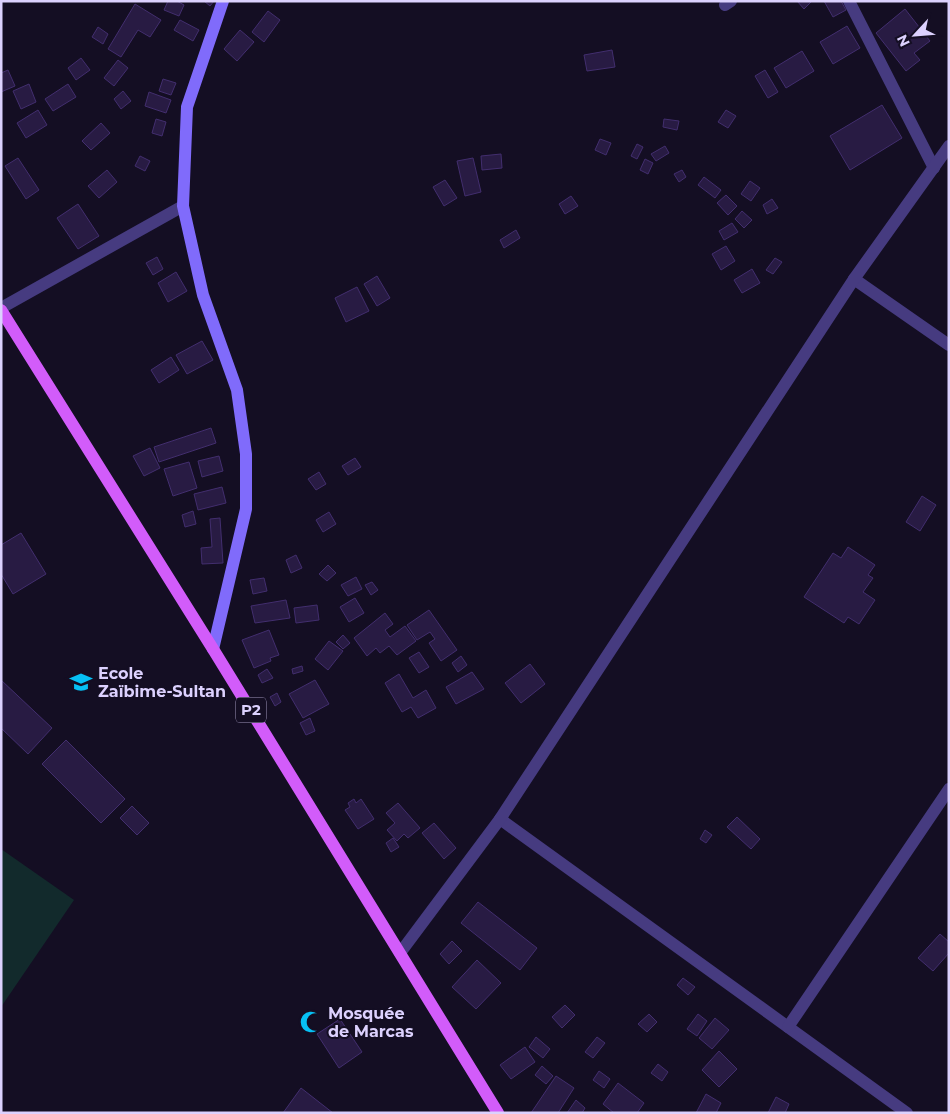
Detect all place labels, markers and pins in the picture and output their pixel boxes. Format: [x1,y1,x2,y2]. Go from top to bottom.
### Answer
place label: Ecole Zaïbime-Sultan [98,664,226,701]
school or university icon: Ecole Zaïbime-Sultan [68,669,94,695]
place label: Mosquée de Marcas [328,1004,414,1041]
mosque icon: Mosquée de Marcas [298,1009,324,1035]

